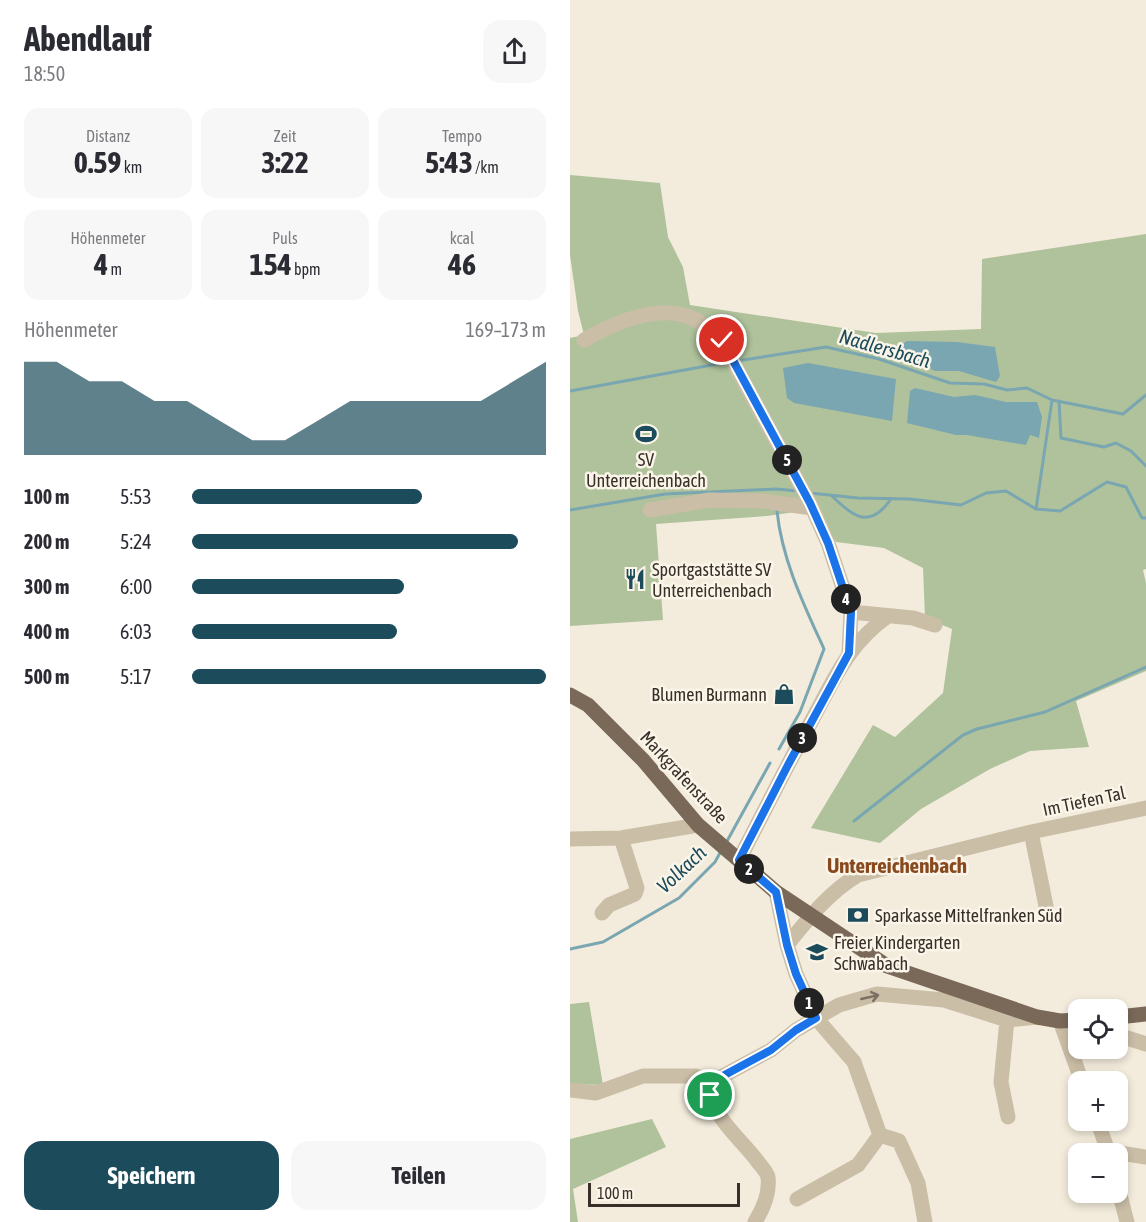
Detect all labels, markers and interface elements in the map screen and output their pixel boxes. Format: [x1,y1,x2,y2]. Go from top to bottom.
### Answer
text: Abendlauf [24,20,152,58]
button: share [483,20,546,83]
text: 18:50 [24,62,65,85]
text: Distanz [86,127,130,145]
text: Zeit [274,127,296,145]
text: Tempo [442,127,482,145]
text: 0.59 [74,145,121,179]
text: 3:22 [261,145,309,179]
text: 5:43 [425,145,473,179]
text: km [121,158,142,176]
text: /km [473,158,499,176]
text: Höhenmeter [71,229,145,247]
text: Puls [272,229,298,247]
text: kcal [450,229,474,247]
text: 4 [94,247,108,281]
text: 154 [249,247,292,281]
text: 46 [448,247,476,281]
text: m [108,260,122,278]
text: bpm [292,260,321,278]
pin [696,314,747,365]
text: Höhenmeter [24,318,118,341]
text: 169–173 m [465,318,546,341]
icon: check [705,323,738,356]
water label: Nadlersbach [837,324,933,372]
sports icon: SV Unterreichenbach [634,422,658,446]
pin: 5 [772,445,802,475]
place label: SV Unterreichenbach [586,449,706,491]
text: 5 [783,451,791,469]
text: 100 m [24,485,69,508]
text: 5:53 [120,485,152,508]
text: 200 m [24,530,69,553]
text: 5:24 [120,530,152,553]
place label: Sportgaststätte SV Unterreichenbach [652,559,772,601]
restaurant icon: Sportgaststätte SV Unterreichenbach [623,567,647,591]
text: 300 m [24,575,69,598]
text: 6:00 [120,575,152,598]
pin: 4 [831,584,861,614]
text: 4 [842,590,850,608]
text: 400 m [24,620,69,643]
text: 6:03 [120,620,152,643]
text: 500 m [24,665,69,688]
text: 5:17 [120,665,152,688]
shop icon: Blumen Burmann [772,682,796,706]
place label: Blumen Burmann [651,684,767,705]
pin: 3 [787,723,817,753]
street label: Markgrafenstraße [636,727,732,827]
text: 3 [798,729,806,747]
street label: Im Tiefen Tal [1041,782,1127,820]
water label: Volkach [652,840,711,897]
district label: Unterreichenbach [827,853,967,877]
pin: 2 [734,854,764,884]
text: 2 [745,860,753,878]
bank icon: Sparkasse Mittelfranken Süd [846,903,870,927]
place label: Sparkasse Mittelfranken Süd [875,905,1062,926]
place label: Freier Kindergarten Schwabach [834,932,960,974]
school or university icon: Freier Kindergarten Schwabach [805,940,829,964]
pin: 1 [794,988,824,1018]
one-way arrow [860,990,879,1002]
text: 1 [805,994,813,1012]
map controls [1068,999,1128,1203]
button: locate [1068,999,1128,1059]
pin [684,1069,735,1120]
button: + [1068,1071,1128,1131]
icon: arrive [693,1078,726,1111]
button: Speichern [24,1141,279,1210]
button: Teilen [291,1141,546,1210]
button: − [1068,1143,1128,1203]
scale bar [588,1180,740,1208]
text: 100 m [597,1184,633,1202]

